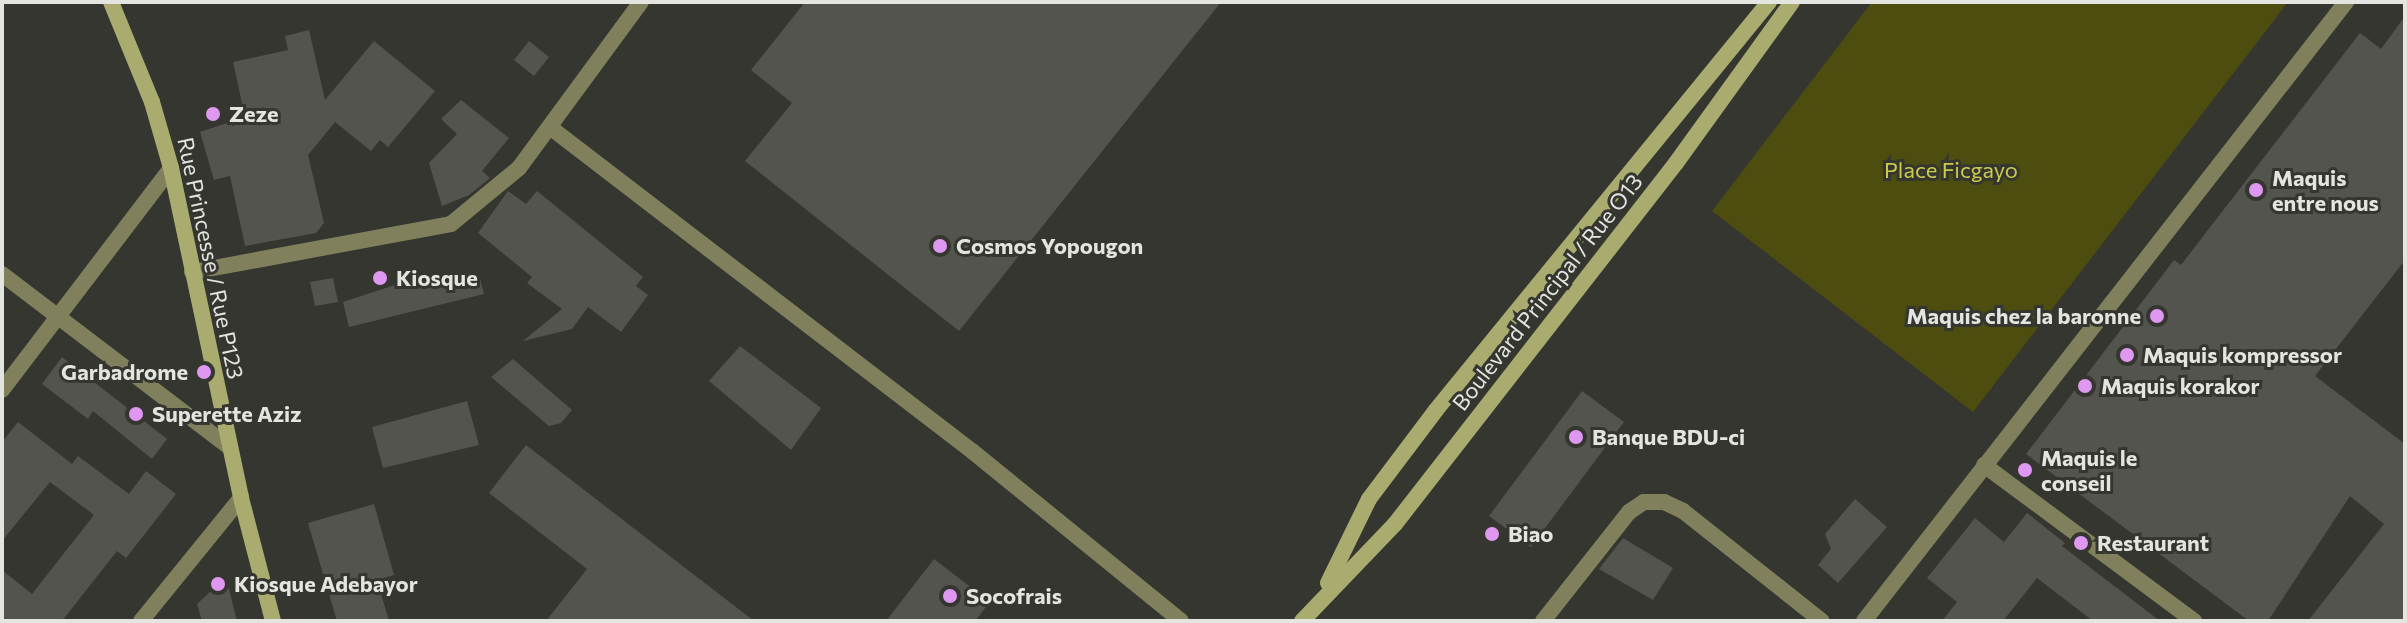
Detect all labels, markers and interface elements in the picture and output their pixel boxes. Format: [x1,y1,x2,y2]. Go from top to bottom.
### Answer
place label: Zeze [229,101,279,127]
marker: Zeze [204,105,222,123]
street label: Rue Princesse / Rue P123 [172,135,250,381]
park label: Place Ficgayo [1884,157,2018,183]
place label: Maquis entre nous [2272,164,2379,216]
street label: Boulevard Principal / Rue O13 [1446,169,1648,415]
marker: Maquis entre nous [2247,181,2265,199]
place label: Cosmos Yopougon [956,233,1143,259]
marker: Cosmos Yopougon [931,237,949,255]
place label: Kiosque [396,265,478,291]
marker: Kiosque [371,269,389,287]
place label: Maquis chez la baronne [1906,303,2141,329]
marker: Maquis chez la baronne [2148,307,2166,325]
place label: Maquis kompressor [2143,342,2342,368]
marker: Maquis kompressor [2118,346,2136,364]
place label: Garbadrome [61,359,188,385]
marker: Garbadrome [195,363,213,381]
place label: Maquis korakor [2101,373,2260,399]
marker: Maquis korakor [2076,377,2094,395]
place label: Superette Aziz [152,401,302,427]
marker: Superette Aziz [127,405,145,423]
place label: Banque BDU-ci [1592,424,1745,450]
marker: Banque BDU-ci [1567,428,1585,446]
place label: Maquis le conseil [2041,444,2137,496]
marker: Maquis le conseil [2016,461,2034,479]
place label: Biao [1508,521,1553,547]
marker: Biao [1483,525,1501,543]
place label: Restaurant [2097,530,2209,556]
marker: Restaurant [2072,534,2090,552]
place label: Kiosque Adebayor [234,571,418,597]
marker: Kiosque Adebayor [209,575,227,593]
place label: Socofrais [966,583,1062,609]
marker: Socofrais [941,587,959,605]

